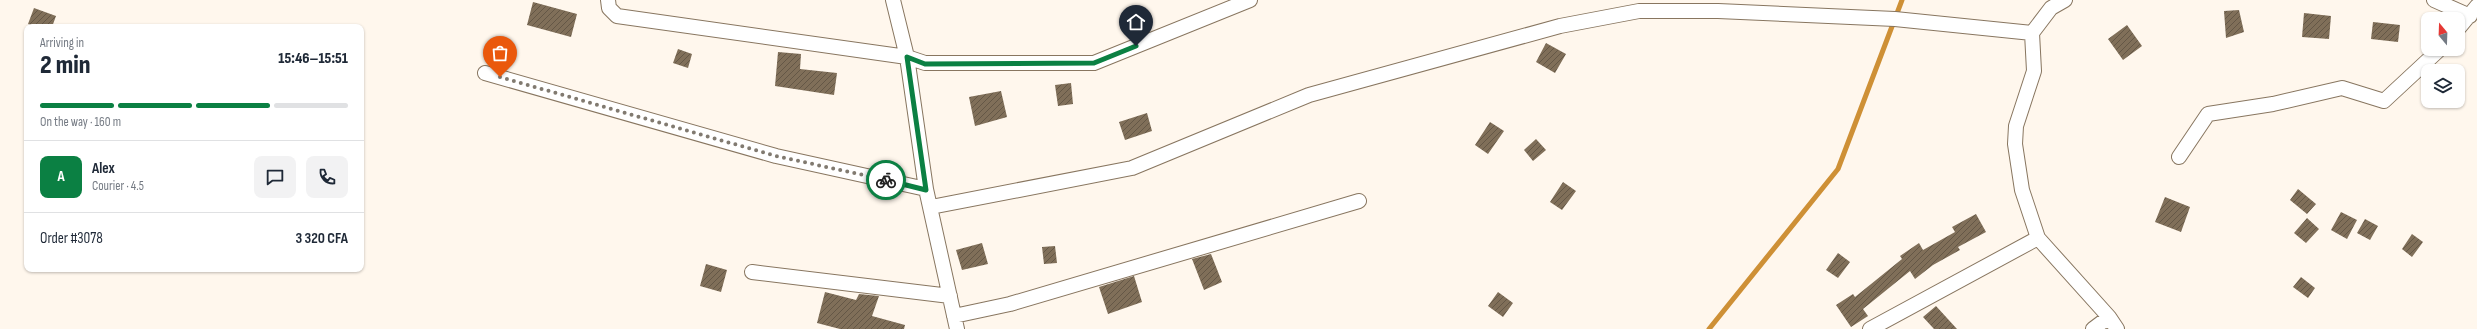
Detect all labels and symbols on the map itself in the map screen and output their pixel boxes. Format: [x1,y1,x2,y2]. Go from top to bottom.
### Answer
pin [1119,5,1153,46]
north arrow [2421,12,2465,56]
pin [483,36,517,77]
courier [866,160,906,200]

